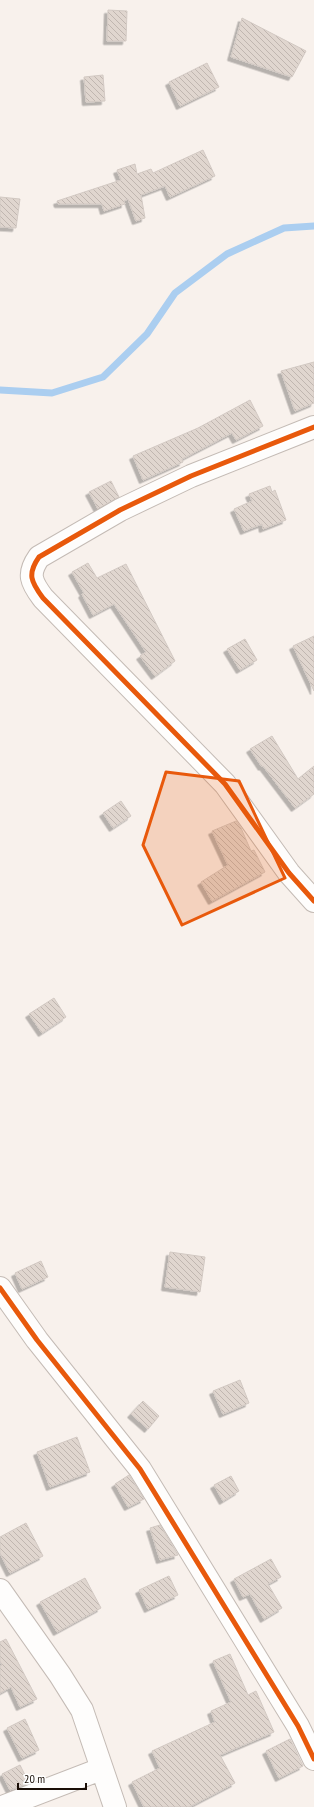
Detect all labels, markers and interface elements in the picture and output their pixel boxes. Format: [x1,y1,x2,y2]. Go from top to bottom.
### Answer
scale bar [18,1765,86,1791]
text: 20 m [24,1771,45,1786]

